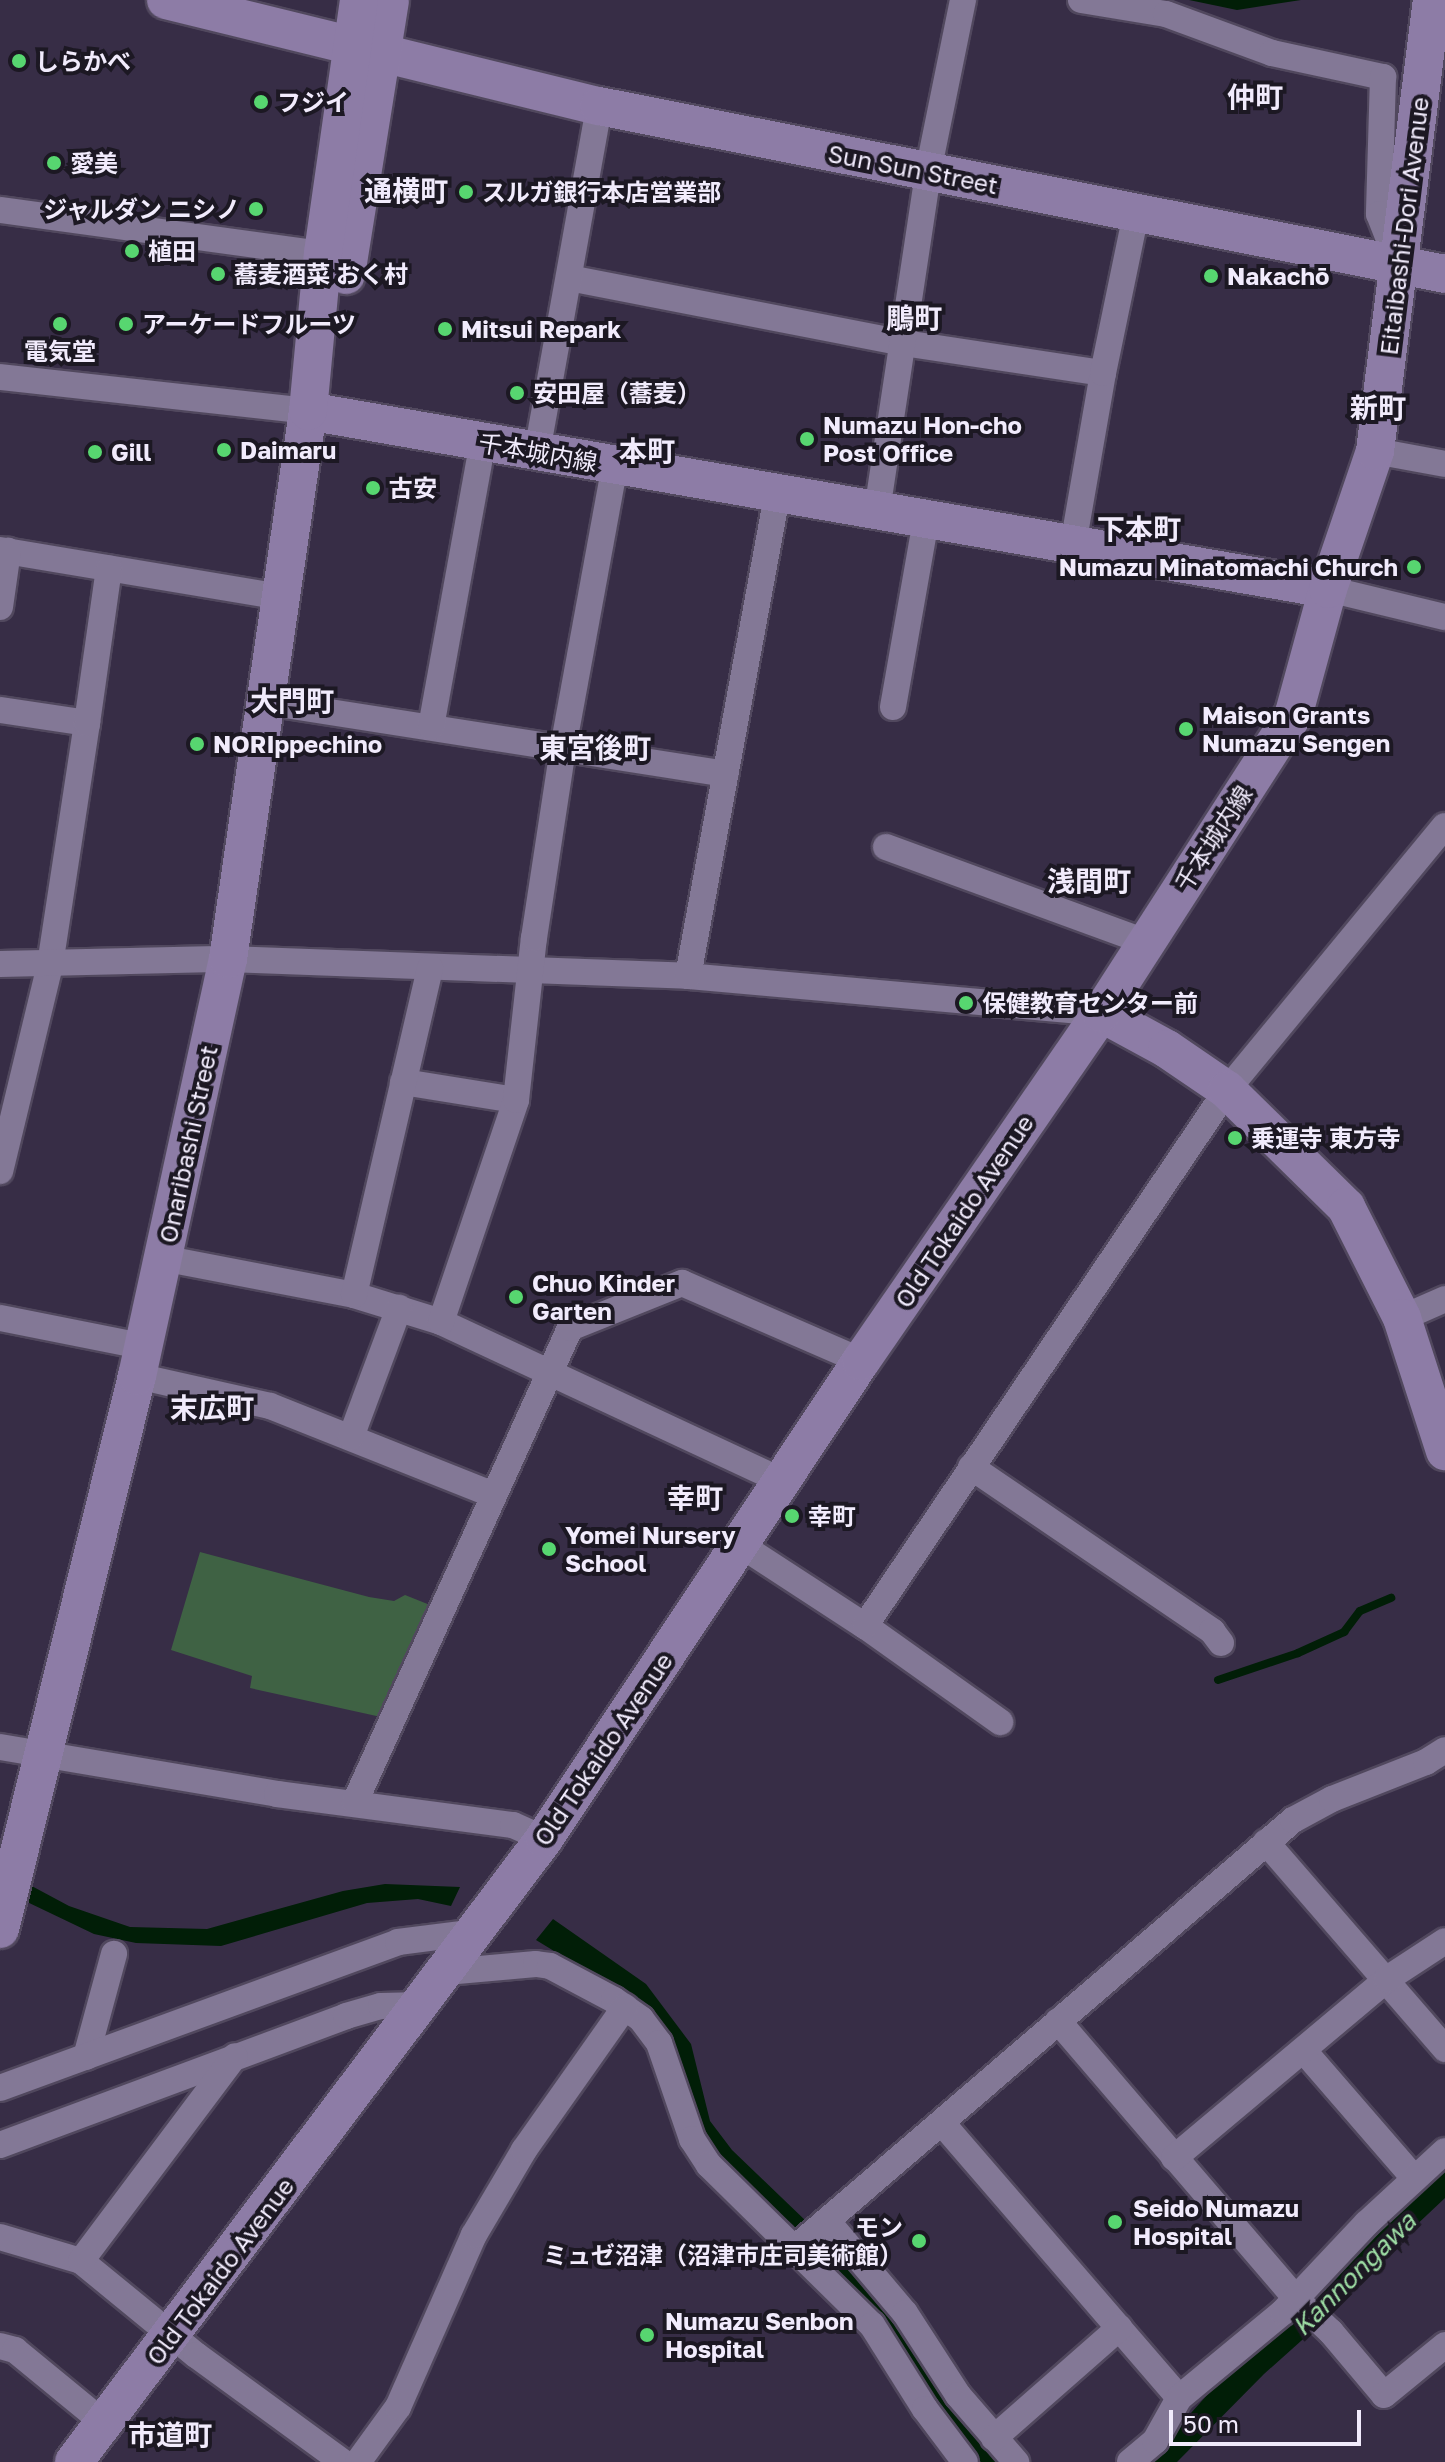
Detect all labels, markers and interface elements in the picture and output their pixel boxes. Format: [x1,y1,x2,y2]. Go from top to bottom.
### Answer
place label: しらかべ [35,47,131,75]
marker: しらかべ [10,52,28,70]
district label: 仲町 [1227,80,1283,114]
place label: フジイ [277,88,349,116]
marker: フジイ [252,93,270,111]
street label: Eitaibashi-Dori Avenue [1374,95,1434,357]
street label: Sun Sun Street [826,138,1000,200]
place label: 愛美 [70,149,118,177]
marker: 愛美 [45,154,63,172]
district label: 通横町 [364,174,448,208]
place label: スルガ銀行本店営業部 [482,178,722,206]
marker: スルガ銀行本店営業部 [457,183,475,201]
place label: ジャルダン ニシノ [42,195,240,223]
marker: ジャルダン ニシノ [247,200,265,218]
place label: 植田 [148,237,196,265]
marker: 植田 [123,242,141,260]
place label: 蕎麦酒菜 おく村 [234,260,408,288]
place label: Nakachō [1227,262,1329,290]
marker: 蕎麦酒菜 おく村 [209,265,227,283]
marker: Nakachō [1202,267,1220,285]
district label: 鵰町 [886,301,942,335]
place label: アーケードフルーツ [142,310,357,338]
marker: 電気堂 [51,315,69,333]
marker: アーケードフルーツ [117,315,135,333]
place label: Mitsui Repark [461,315,621,343]
marker: Mitsui Repark [436,320,454,338]
place label: 電気堂 [24,337,96,365]
place label: 安田屋（蕎麦） [533,379,701,407]
marker: 安田屋（蕎麦） [508,384,526,402]
district label: 新町 [1350,391,1406,425]
place label: Numazu Hon-cho Post Office [823,411,1022,467]
street label: 千本城内線 [476,427,600,477]
marker: Numazu Hon-cho Post Office [798,430,816,448]
district label: 本町 [619,434,675,468]
place label: Daimaru [240,436,336,464]
place label: Gill [111,438,151,466]
marker: Daimaru [215,441,233,459]
marker: Gill [86,443,104,461]
place label: 古安 [389,474,437,502]
marker: 古安 [364,479,382,497]
district label: 下本町 [1097,512,1181,546]
place label: Numazu Minatomachi Church [1059,553,1398,581]
marker: Numazu Minatomachi Church [1405,558,1423,576]
district label: 大門町 [250,684,334,718]
place label: Maison Grants Numazu Sengen [1202,701,1390,757]
marker: Maison Grants Numazu Sengen [1177,720,1195,738]
place label: NORIppechino [213,730,382,758]
district label: 東宮後町 [539,731,651,765]
marker: NORIppechino [188,735,206,753]
street label: 千本城内線 [1168,780,1258,896]
district label: 浅間町 [1047,864,1131,898]
place label: 保健教育センター前 [982,989,1198,1017]
marker: 保健教育センター前 [957,994,975,1012]
street label: Onaribashi Street [153,1043,223,1245]
street label: Old Tokaido Avenue [889,1109,1039,1313]
place label: 乗運寺 東方寺 [1251,1124,1401,1152]
marker: 乗運寺 東方寺 [1226,1129,1244,1147]
place label: Chuo Kinder Garten [532,1269,675,1325]
marker: Chuo Kinder Garten [507,1288,525,1306]
district label: 末広町 [170,1391,254,1425]
district label: 幸町 [667,1481,723,1515]
place label: 幸町 [808,1502,856,1530]
marker: 幸町 [783,1507,801,1525]
place label: Yomei Nursery School [565,1521,736,1577]
marker: Yomei Nursery School [540,1540,558,1558]
street label: Old Tokaido Avenue [528,1647,678,1851]
street label: Old Tokaido Avenue [140,2172,300,2370]
place label: Seido Numazu Hospital [1133,2194,1299,2250]
water label: Kannongawa [1286,2206,1422,2342]
marker: Seido Numazu Hospital [1104,2211,1126,2233]
place label: モン ミュゼ沼津（沼津市庄司美術館） [543,2213,903,2269]
marker: モン ミュゼ沼津（沼津市庄司美術館） [910,2232,928,2250]
place label: Numazu Senbon Hospital [665,2307,853,2363]
marker: Numazu Senbon Hospital [636,2324,658,2346]
scale bar [1173,2394,1365,2444]
text: 50 m [1183,2409,1239,2438]
district label: 市道町 [128,2418,212,2452]

